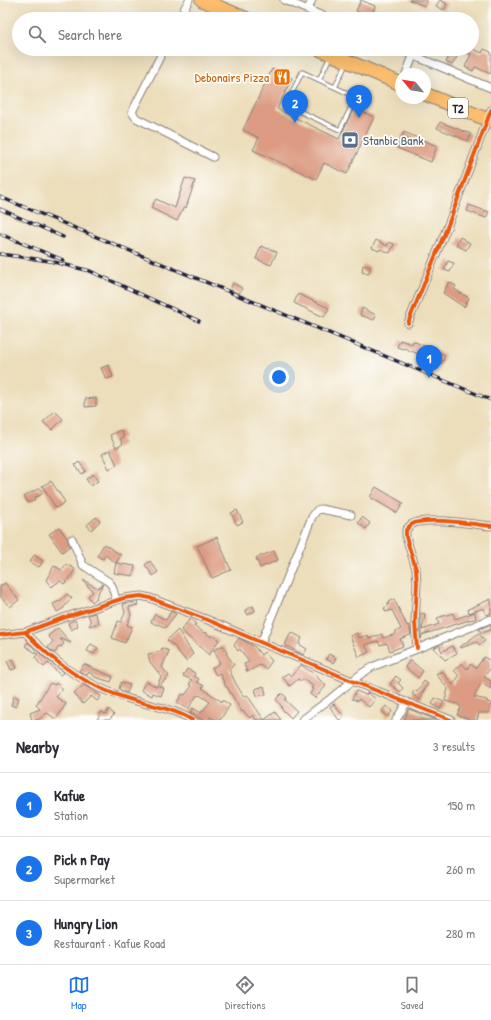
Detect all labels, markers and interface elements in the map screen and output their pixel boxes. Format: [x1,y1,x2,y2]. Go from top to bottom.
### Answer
search box [12,12,479,56]
icon: search [26,23,48,45]
text: Search here [58,24,122,45]
restaurant icon: Debonairs Pizza [272,67,292,87]
place label: Debonairs Pizza [195,68,269,86]
north arrow [395,68,431,104]
pin: 3 [346,85,372,118]
pin: 2 [282,90,308,123]
road number: T2 [448,98,468,118]
bank icon: Stanbic Bank [340,130,360,150]
place label: Stanbic Bank [363,131,424,149]
pin: 1 [416,345,442,378]
your location [269,367,289,387]
text: Nearby [16,735,59,758]
text: 3 results [433,737,475,755]
text: Kafue [54,785,85,806]
text: 1 [27,796,31,814]
text: 150 m [447,796,475,814]
text: Station [54,806,88,824]
text: Pick n Pay [54,849,110,870]
text: 2 [26,860,32,878]
text: 260 m [446,860,475,878]
text: Supermarket [54,870,115,888]
text: Hungry Lion [54,913,118,934]
text: 3 [26,924,32,942]
text: 280 m [446,924,475,942]
text: Restaurant · Kafue Road [54,934,165,952]
tab: Map [68,974,90,1012]
tab: Directions [225,974,266,1012]
tab: Saved [401,974,423,1012]

